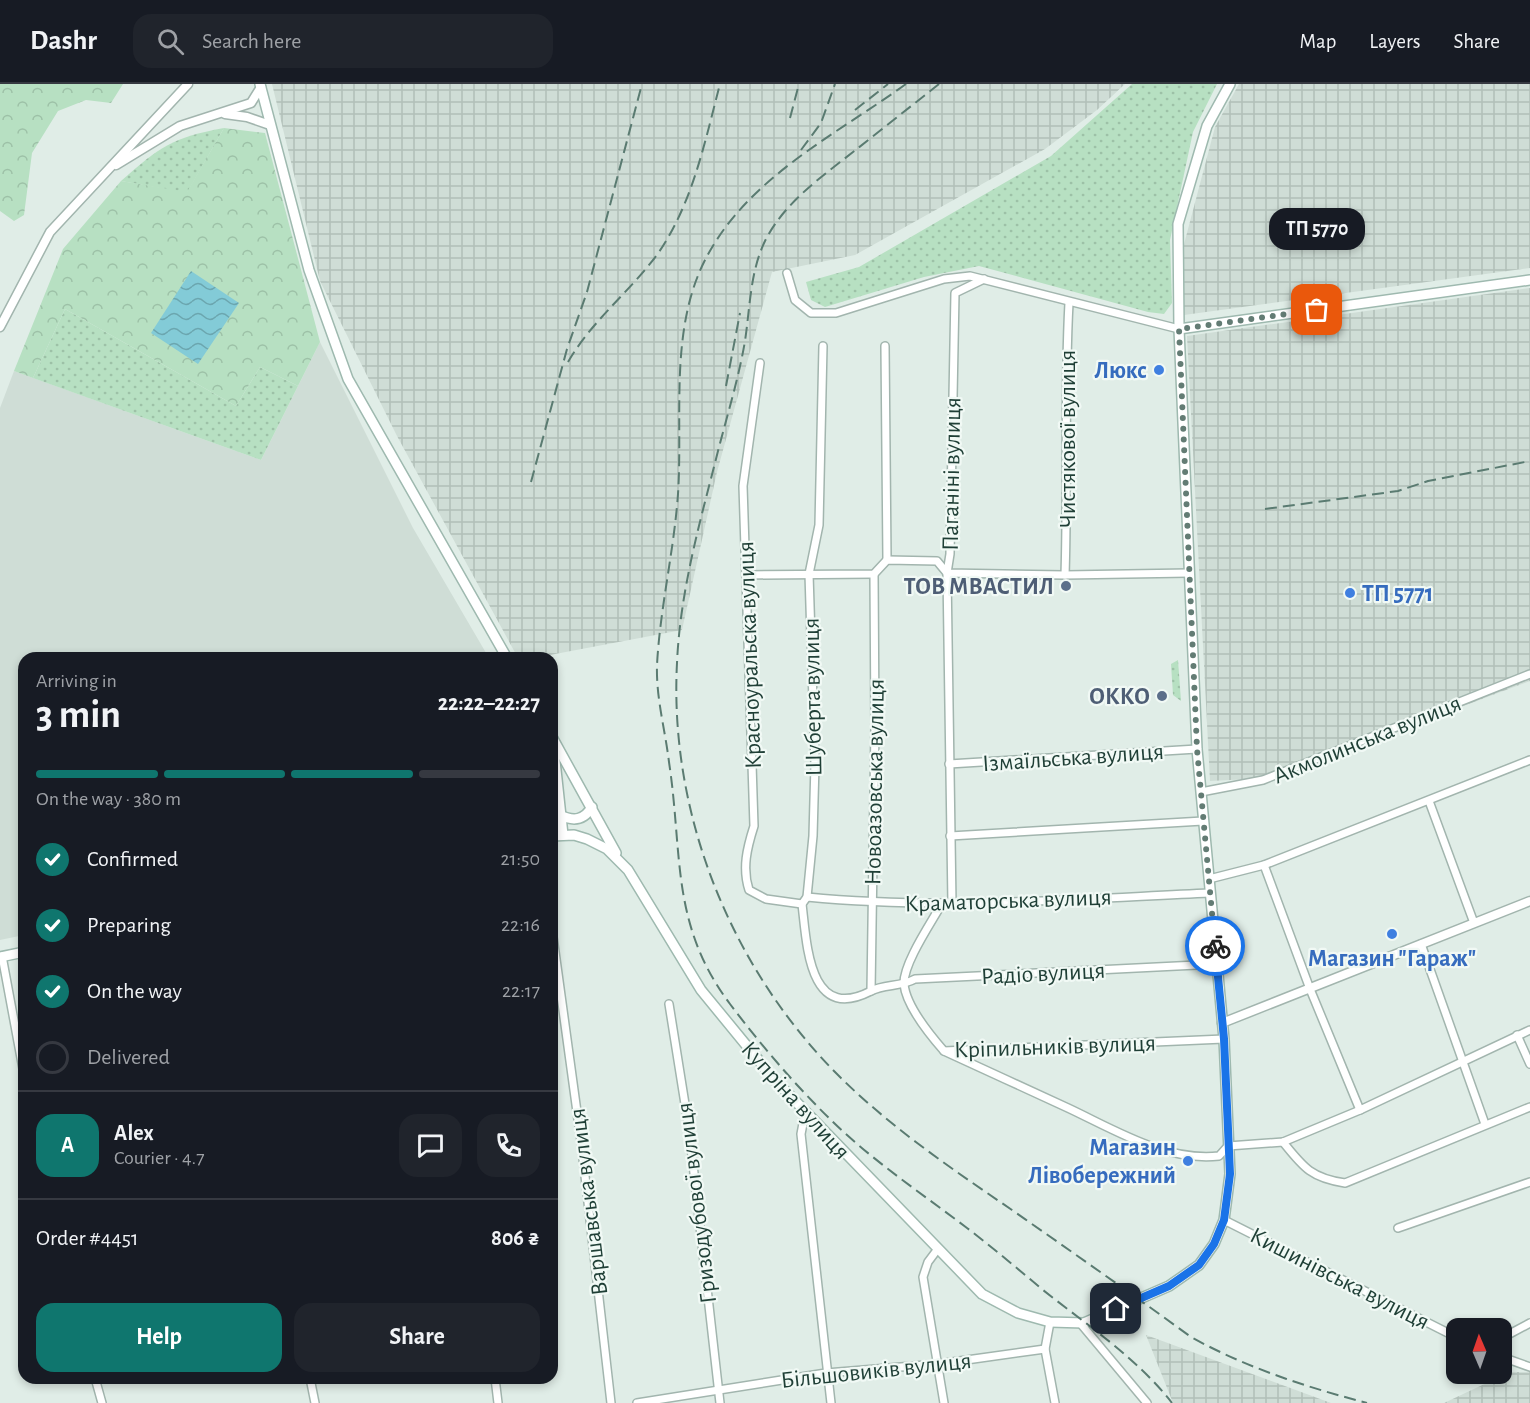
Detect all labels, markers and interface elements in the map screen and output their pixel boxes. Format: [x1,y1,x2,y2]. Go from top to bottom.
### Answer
search box [133,14,553,68]
icon: search [154,25,187,58]
text: Dashr [30,27,97,55]
text: Search here [202,30,301,52]
text: Map [1300,31,1336,52]
text: Layers [1369,31,1420,52]
text: Share [1453,31,1500,52]
callout: ТП 5770 [1269,208,1365,250]
text: ТП 5770 [1286,219,1348,239]
pin [1291,284,1342,335]
icon: bag [1300,293,1333,326]
street label: Чистякової вулиця [1056,350,1080,528]
place label: Люкс [1094,359,1147,383]
marker: Люкс [1152,363,1166,377]
street label: Паганіні вулиця [939,397,965,551]
street label: Красноуральска вулиця [734,541,766,769]
place label: ТОВ МВАСТИЛ [904,575,1054,599]
marker: ТОВ МВАСТИЛ [1059,579,1073,593]
place label: ТП 5771 [1362,582,1433,606]
marker: ТП 5771 [1343,586,1357,600]
street label: Шуберта вулиця [800,617,826,777]
text: Arriving in [36,671,117,691]
street label: Новоазовська вулиця [861,678,889,886]
place label: ОККО [1089,685,1150,709]
marker: ОККО [1155,689,1169,703]
street label: Акмолинська вулиця [1270,691,1465,789]
text: 22:22–22:27 [438,692,540,714]
text: 3 min [36,696,121,735]
street label: Ізмаїльська вулиця [981,740,1165,776]
text: On the way · 380 m [36,789,181,809]
icon: check [36,843,69,876]
text: Confirmed [87,848,178,870]
text: 21:50 [501,849,540,869]
street label: Краматорська вулиця [904,885,1112,917]
icon: check [36,909,69,942]
text: Preparing [87,914,171,936]
text: 22:16 [501,915,540,935]
courier [1185,916,1245,976]
marker: Магазин "Гараж" [1385,927,1399,941]
icon: bike [1199,930,1232,963]
place label: Магазин "Гараж" [1308,947,1476,971]
street label: Радіо вулиця [980,959,1106,989]
icon: check [36,975,69,1008]
text: On the way [87,980,182,1002]
text: 22:17 [502,981,540,1001]
street label: Кріпильників вулиця [954,1031,1156,1063]
street label: Купріна вулиця [736,1037,854,1164]
text: Delivered [87,1046,170,1068]
street label: Гризодубової вулиця [673,1101,721,1305]
street label: Варшавська вулиця [566,1107,612,1297]
button: chat [399,1114,462,1177]
button: phone [477,1114,540,1177]
text: Alex [114,1122,154,1144]
text: A [61,1134,74,1156]
place label: Магазин Лівобережний [1028,1136,1176,1188]
text: Courier · 4.7 [114,1148,205,1168]
marker: Магазин Лівобережний [1181,1154,1195,1168]
street label: Кишинівська вулиця [1246,1223,1433,1335]
text: Order #4451 [36,1227,139,1249]
text: 806 ₴ [491,1227,540,1249]
pin [1090,1283,1141,1334]
icon: home [1099,1292,1132,1325]
button: Help [36,1303,282,1372]
button: Share [294,1303,540,1372]
north arrow [1446,1318,1512,1384]
map controls [1446,1318,1512,1384]
street label: Більшовиків вулиця [779,1349,973,1393]

